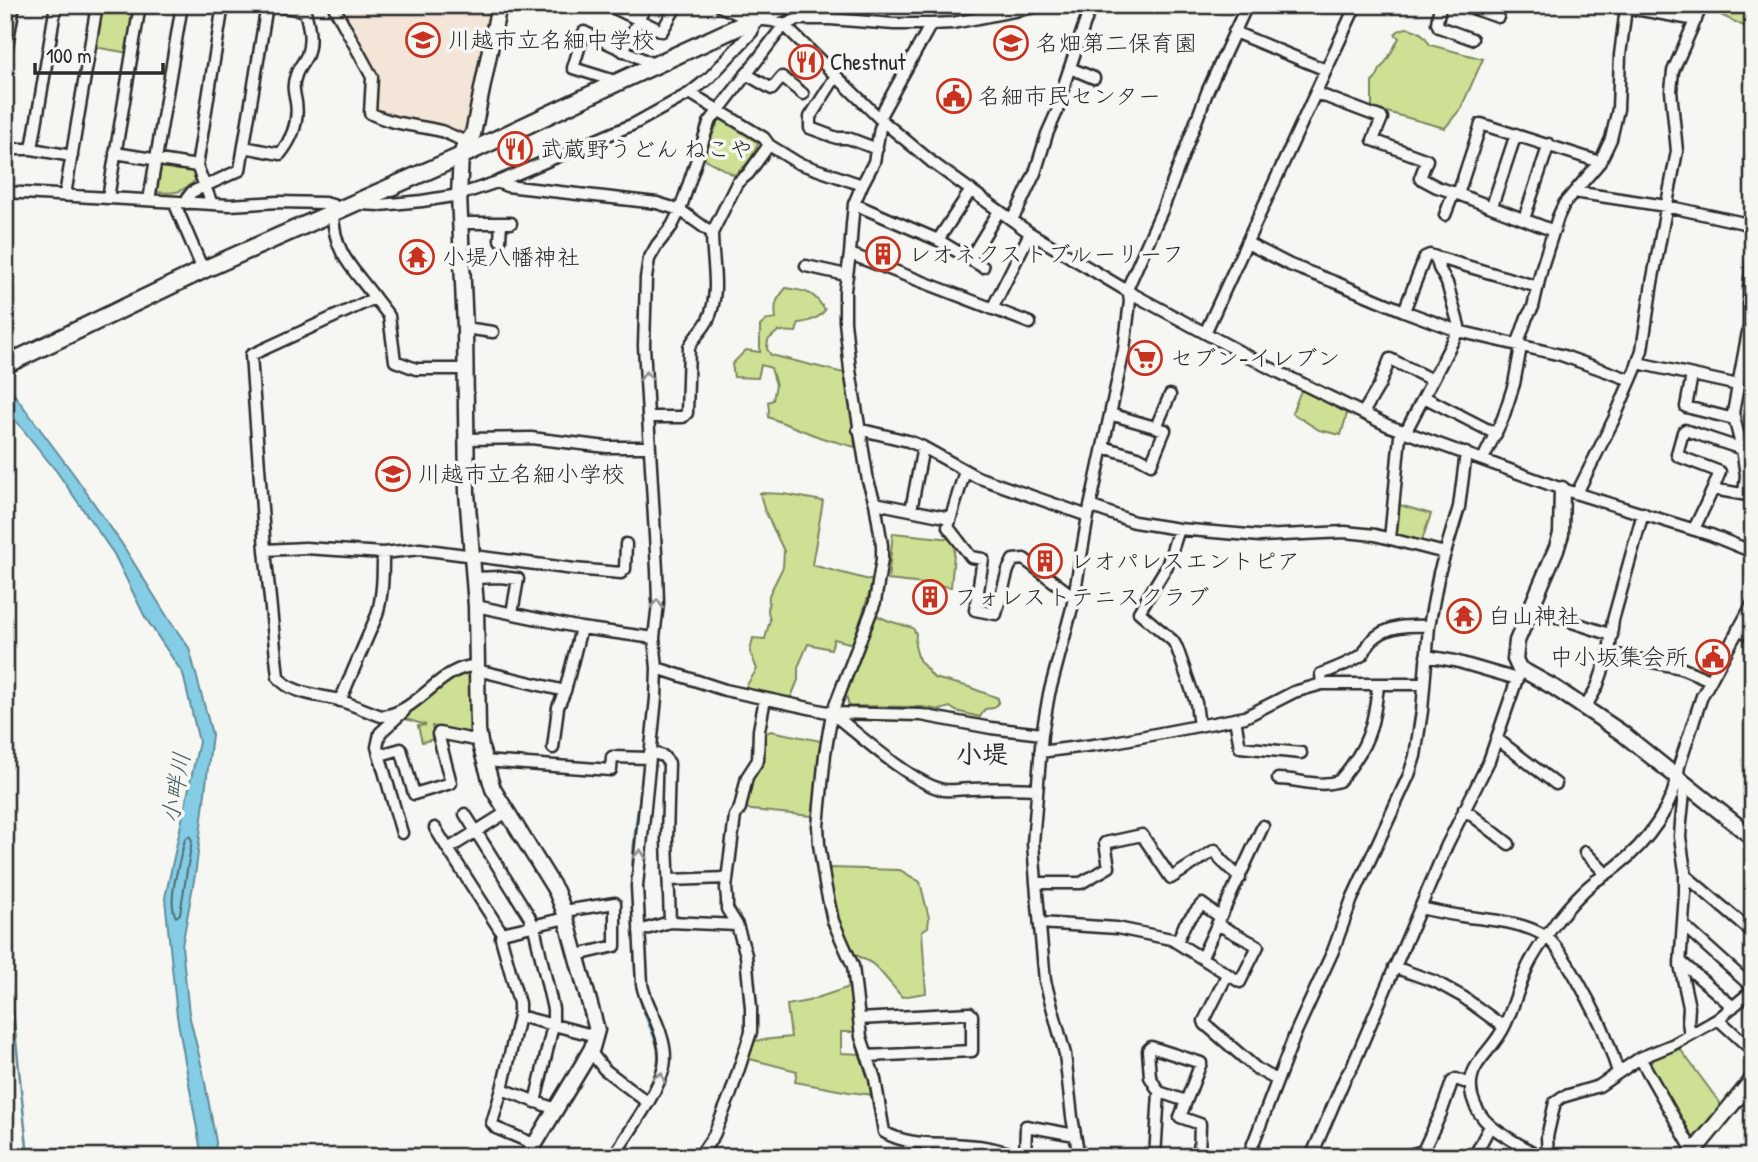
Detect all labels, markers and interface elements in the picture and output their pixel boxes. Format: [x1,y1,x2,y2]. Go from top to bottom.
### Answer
school or university icon: 川越市立名細中学校 [404,21,442,59]
place label: 川越市立名細中学校 [448,24,655,55]
school or university icon: 名畑第二保育園 [992,24,1030,62]
place label: 名畑第二保育園 [1036,27,1197,58]
scale bar [35,32,163,76]
text: 100 m [46,41,92,70]
restaurant icon: Chestnut [787,43,825,81]
place label: Chestnut [830,46,907,77]
public building icon: 名細市民センター [935,77,973,115]
place label: 名細市民センター [978,80,1161,111]
restaurant icon: 武蔵野うどん ねこや [496,130,534,168]
place label: 武蔵野うどん ねこや [540,133,753,164]
building icon: レオネクストブルーリーフ [864,235,902,273]
temple icon: 小堤八幡神社 [398,238,436,276]
place label: レオネクストブルーリーフ [908,238,1184,269]
place label: 小堤八幡神社 [442,241,580,272]
supermarket icon: セブン-イレブン [1126,339,1164,377]
place label: セブン-イレブン [1170,342,1340,373]
one-way arrow [639,371,654,382]
school or university icon: 川越市立名細小学校 [374,455,412,493]
place label: 川越市立名細小学校 [418,458,625,489]
building icon: レオパレスエントピア [1026,542,1064,580]
place label: レオパレスエントピア [1070,545,1300,576]
building icon: フォレストテニスクラブ [911,578,949,616]
place label: フォレストテニスクラブ [954,581,1209,612]
temple icon: 白山神社 [1445,597,1483,635]
one-way arrow [650,598,665,609]
place label: 白山神社 [1488,600,1580,631]
public building icon: 中小坂集会所 [1694,638,1732,676]
place label: 中小坂集会所 [1550,641,1688,672]
district label: 小堤 [956,736,1008,771]
water label: 小畔川 [153,750,197,826]
one-way arrow [632,849,647,860]
one-way arrow [652,1071,666,1083]

